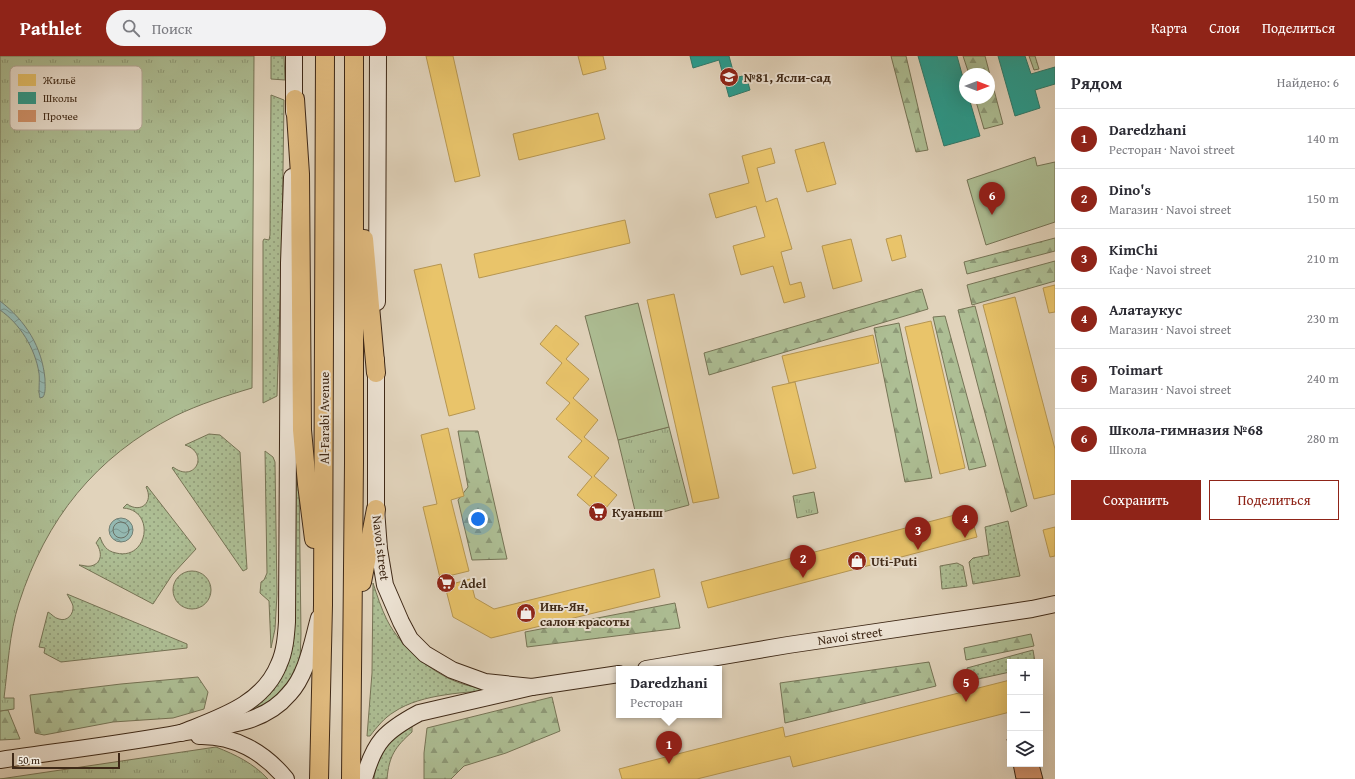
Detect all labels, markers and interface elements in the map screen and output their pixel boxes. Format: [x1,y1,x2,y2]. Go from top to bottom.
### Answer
search box [106,10,386,46]
text: Pathlet [20,14,82,42]
icon: search [120,17,142,39]
text: Поиск [152,18,192,39]
text: Карта [1151,18,1187,38]
text: Слои [1209,18,1240,38]
text: Поделиться [1262,18,1335,38]
legend [10,66,142,130]
school or university icon: №81, Ясли-сад [718,66,740,88]
place label: №81, Ясли-сад [743,68,831,87]
north arrow [959,68,995,104]
text: Рядом [1071,70,1122,95]
text: Жильё [42,72,76,88]
text: Найдено: 6 [1277,73,1339,92]
text: Школы [43,90,78,106]
text: Прочее [43,108,78,124]
text: Daredzhani [1109,119,1186,140]
text: 1 [1081,129,1087,148]
text: 140 m [1307,129,1339,148]
text: Ресторан · Navoi street [1109,140,1235,159]
text: Dino's [1109,179,1151,200]
pin: 6 [979,182,1005,215]
text: 2 [1081,189,1087,208]
text: 150 m [1307,189,1339,208]
text: Магазин · Navoi street [1109,200,1231,219]
text: KimChi [1109,239,1158,260]
text: 3 [1081,249,1087,268]
text: 210 m [1307,249,1339,268]
text: Кафе · Navoi street [1109,260,1211,279]
text: Алатаукус [1109,299,1182,320]
text: 4 [1081,309,1087,328]
text: 230 m [1307,309,1339,328]
text: Магазин · Navoi street [1109,320,1231,339]
text: Toimart [1109,359,1163,380]
text: 5 [1081,369,1087,388]
text: 240 m [1307,369,1339,388]
street label: Al-Farabi Avenue [315,372,334,464]
text: Магазин · Navoi street [1109,380,1231,399]
text: Школа-гимназия №68 [1109,419,1263,440]
text: 6 [1081,429,1087,448]
text: 280 m [1307,429,1339,448]
text: Школа [1109,440,1147,459]
button: Сохранить [1071,480,1201,520]
button: Поделиться [1209,480,1339,520]
supermarket icon: Куаныш [587,501,609,523]
place label: Куаныш [612,503,663,522]
pin: 4 [952,505,978,538]
your location [468,509,488,529]
street label: Navoi street [368,514,394,582]
pin: 3 [905,517,931,550]
pin: 2 [790,545,816,578]
shop icon: Uti-Puti [846,550,868,572]
place label: Uti-Puti [871,552,917,571]
supermarket icon: Adel [435,572,457,594]
place label: Adel [460,574,486,593]
place label: Инь-Ян, салон красоты [540,597,629,631]
shop icon: Инь-Ян, салон красоты [515,602,537,624]
street label: Navoi street [816,622,884,650]
map controls [1007,659,1043,767]
button: + [1007,659,1043,695]
popup [616,666,722,718]
pin: 5 [953,669,979,702]
text: Daredzhani [630,672,708,693]
text: Ресторан [630,693,683,712]
button: − [1007,695,1043,731]
pin: 1 [656,731,682,764]
button: layers [1007,731,1043,767]
scale bar [12,751,120,770]
text: 50 m [18,752,40,768]

